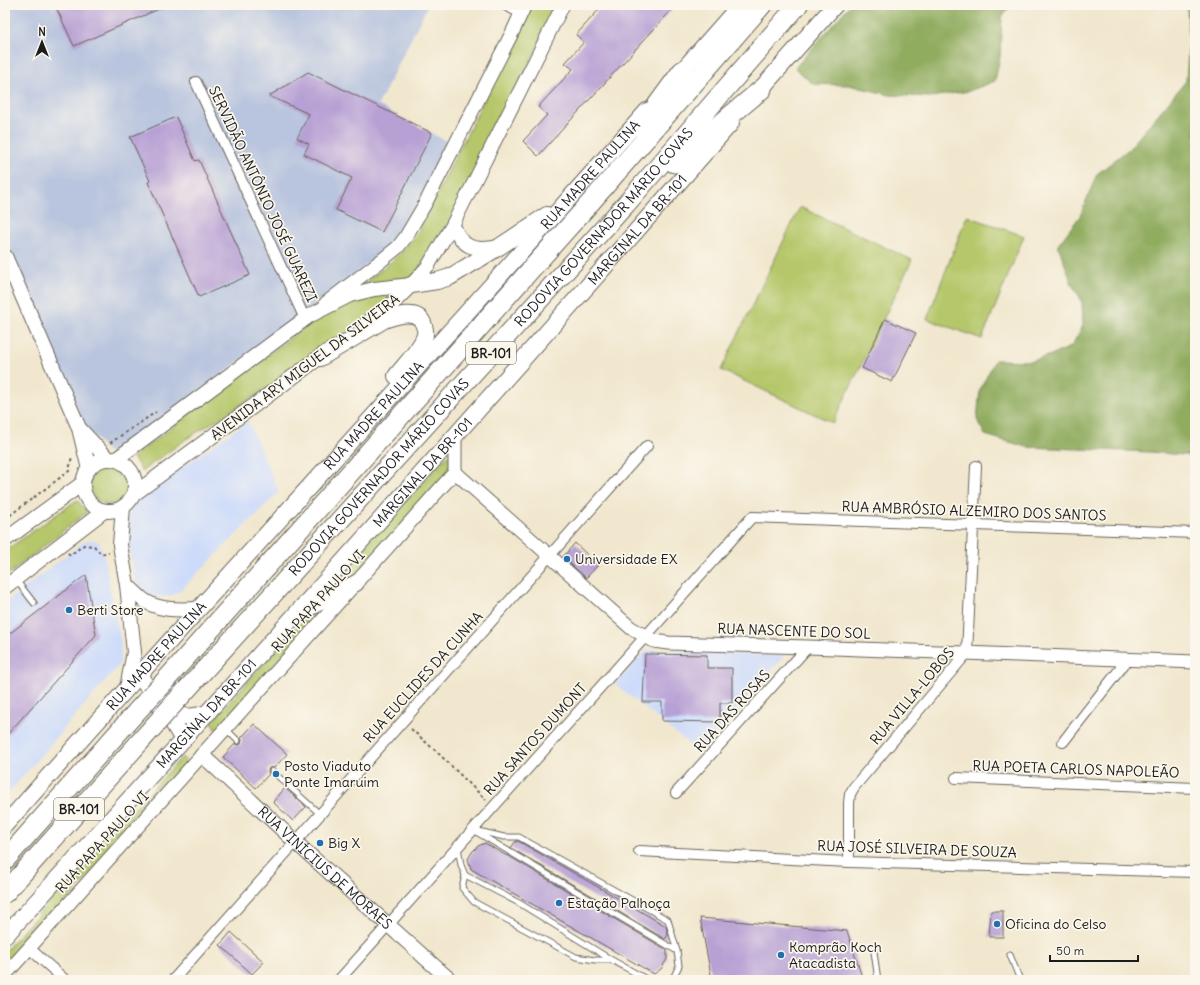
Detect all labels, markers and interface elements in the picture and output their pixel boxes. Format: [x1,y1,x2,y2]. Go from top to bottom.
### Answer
north arrow [22,22,62,62]
text: N [38,25,46,39]
street label: SERVIDÃO ANTÔNIO JOSÉ GUAREZI [205,83,321,305]
street label: RUA MADRE PAULINA [537,116,644,233]
street label: RODOVIA GOVERNADOR MÁRIO COVAS [510,124,697,330]
street label: MARGINAL DA BR-101 [584,171,691,289]
street label: AVENIDA ARY MIGUEL DA SILVEIRA [207,290,403,444]
road number: BR-101 [466,342,516,364]
street label: RUA MADRE PAULINA [320,357,428,474]
street label: RODOVIA GOVERNADOR MÁRIO COVAS [285,374,473,580]
street label: MARGINAL DA BR-101 [369,414,476,531]
street label: RUA AMBRÓSIO ALZEMIRO DOS SANTOS [841,497,1107,525]
street label: RUA PAPA PAULO VI [268,546,368,656]
place label: Universidade EX [575,550,678,568]
marker: Universidade EX [562,554,572,564]
street label: RUA MADRE PAULINA [103,598,210,714]
place label: Berti Store [77,601,144,619]
marker: Berti Store [64,605,74,615]
street label: RUA EUCLIDES DA CUNHA [359,608,487,746]
street label: RUA NASCENTE DO SOL [717,619,871,643]
street label: RUA VILLA-LOBOS [866,643,958,748]
street label: MARGINAL DA BR-101 [153,655,260,772]
street label: RUA DAS ROSAS [690,666,774,756]
street label: RUA SANTOS DUMONT [480,679,590,799]
street label: RUA POETA CARLOS NAPOLEÃO [972,756,1180,782]
place label: Posto Viaduto Ponte Imaruim [284,757,379,791]
marker: Posto Viaduto Ponte Imaruim [271,769,281,779]
street label: RUA PAPA PAULO VI [52,787,152,897]
road number: BR-101 [54,798,104,820]
street label: RUA VINÍCIUS DE MORAES [254,803,396,933]
place label: Big X [328,834,360,852]
street label: RUA JOSÉ SILVEIRA DE SOUZA [817,837,1017,861]
marker: Big X [315,838,325,848]
place label: Estação Palhoça [567,894,671,912]
marker: Estação Palhoça [554,898,564,908]
place label: Oficina do Celso [1005,915,1107,933]
marker: Oficina do Celso [992,919,1002,929]
scale bar [1050,937,1138,963]
place label: Komprão Koch Atacadista [789,938,882,972]
text: 50 m [1056,943,1085,958]
marker: Komprão Koch Atacadista [776,950,786,960]

